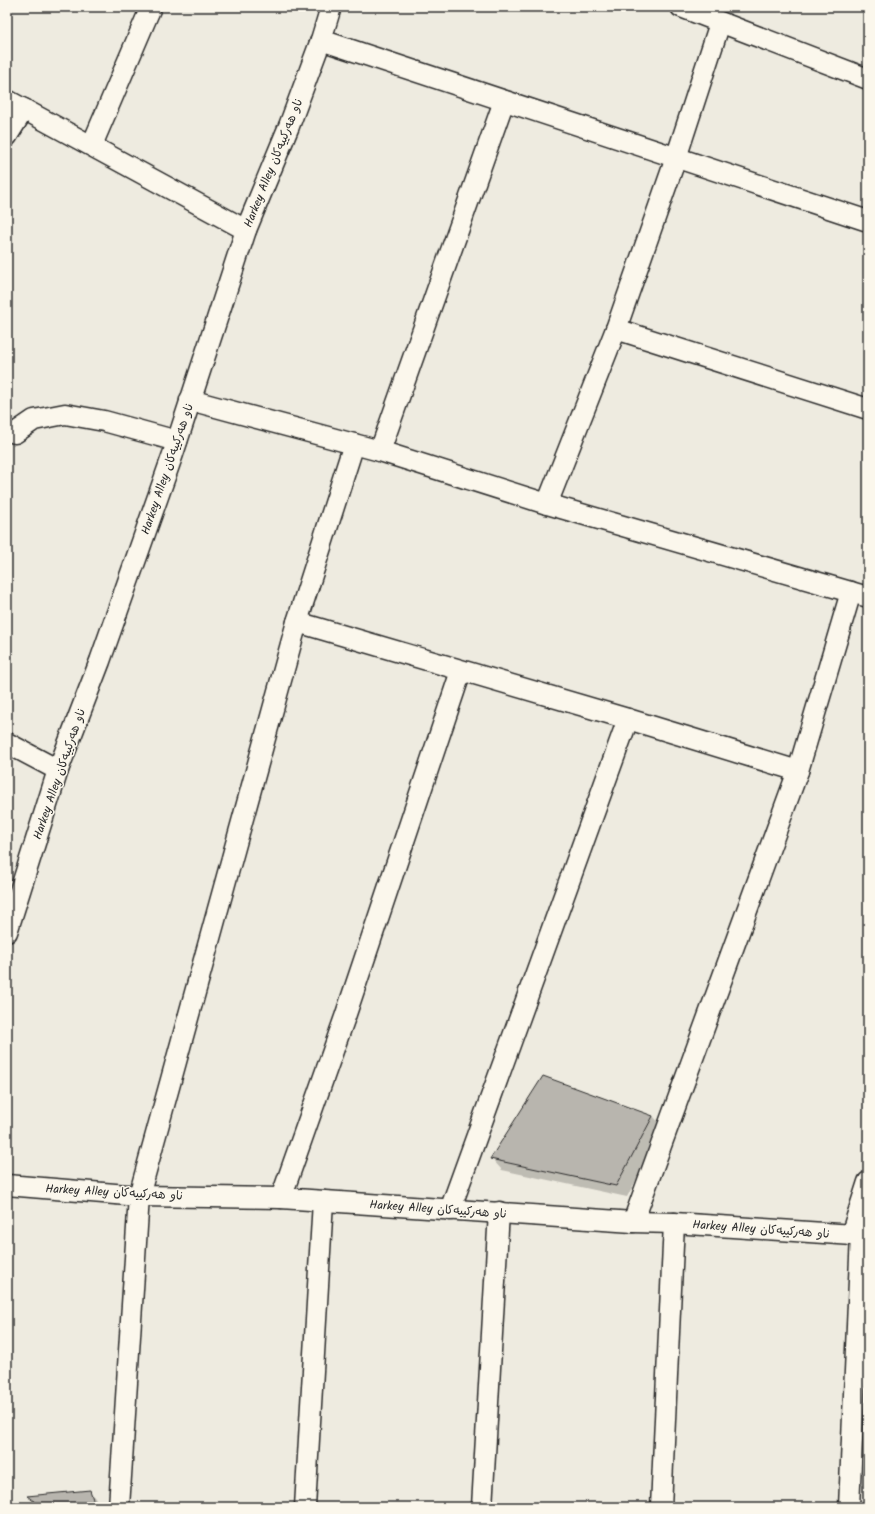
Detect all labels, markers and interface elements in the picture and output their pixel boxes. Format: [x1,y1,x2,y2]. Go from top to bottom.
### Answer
street label: Harkey Alley ناو هەركييەكان [239,96,308,230]
street label: Harkey Alley ناو هەركييەكان [136,401,199,537]
street label: Harkey Alley ناو هەركييەكان [28,706,91,842]
street label: Harkey Alley ناو هەركييەكان [45,1179,183,1206]
street label: Harkey Alley ناو هەركييەكان [369,1195,507,1224]
street label: Harkey Alley ناو هەركييەكان [692,1215,830,1244]

